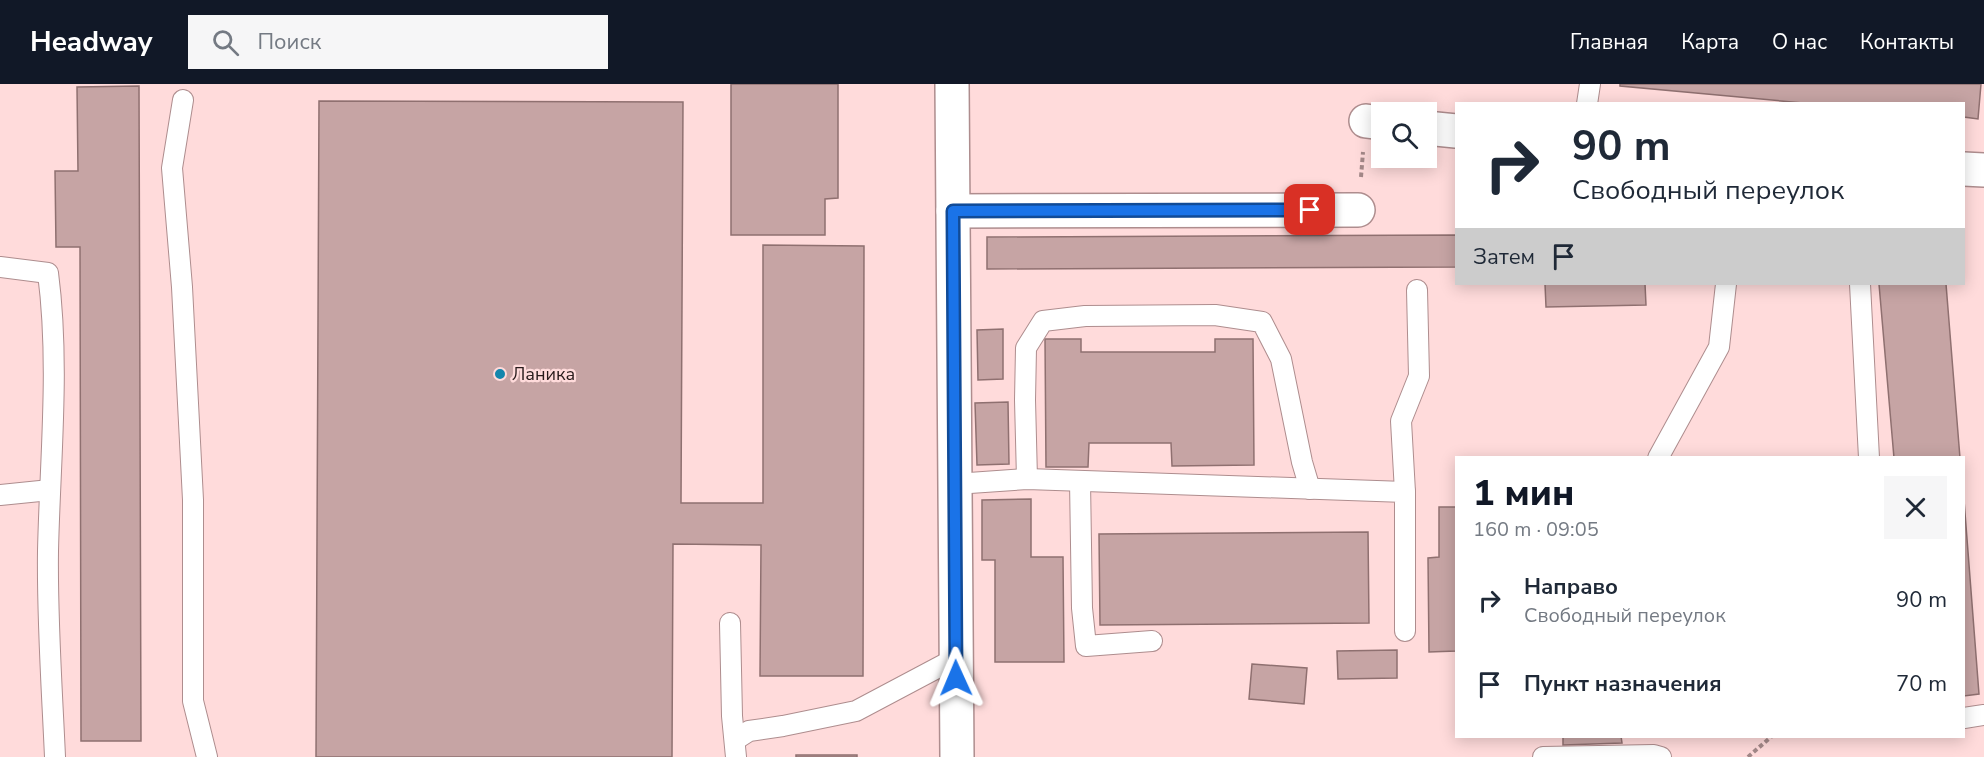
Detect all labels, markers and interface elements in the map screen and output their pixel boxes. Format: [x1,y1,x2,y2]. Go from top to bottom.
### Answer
search box [188,15,608,69]
text: Headway [30,23,152,61]
icon: search [209,26,242,59]
text: Поиск [257,27,321,57]
text: Главная [1570,28,1648,56]
text: Карта [1681,28,1739,56]
text: О нас [1772,28,1827,56]
text: Контакты [1860,28,1954,56]
map controls [1371,102,1437,168]
button: search [1371,102,1437,168]
text: 90 m [1572,118,1671,175]
icon: right [1473,126,1551,204]
text: Свободный переулок [1572,172,1844,209]
pin [1284,184,1335,235]
icon: arrive [1293,193,1326,226]
icon: arrive [1547,240,1580,273]
text: Затем [1473,242,1535,272]
place label: Ланика [512,362,575,386]
marker: Ланика [493,367,507,381]
text: 1 мин [1473,469,1574,518]
button: close [1884,476,1947,539]
text: 160 m · 09:05 [1473,516,1599,543]
text: Направо [1524,572,1618,602]
icon: right [1473,584,1506,617]
text: 90 m [1896,585,1947,615]
text: Свободный переулок [1524,602,1726,629]
position arrow [924,646,988,710]
icon: arrive [1473,668,1506,701]
text: Пункт назначения [1524,669,1722,699]
text: 70 m [1896,669,1947,699]

